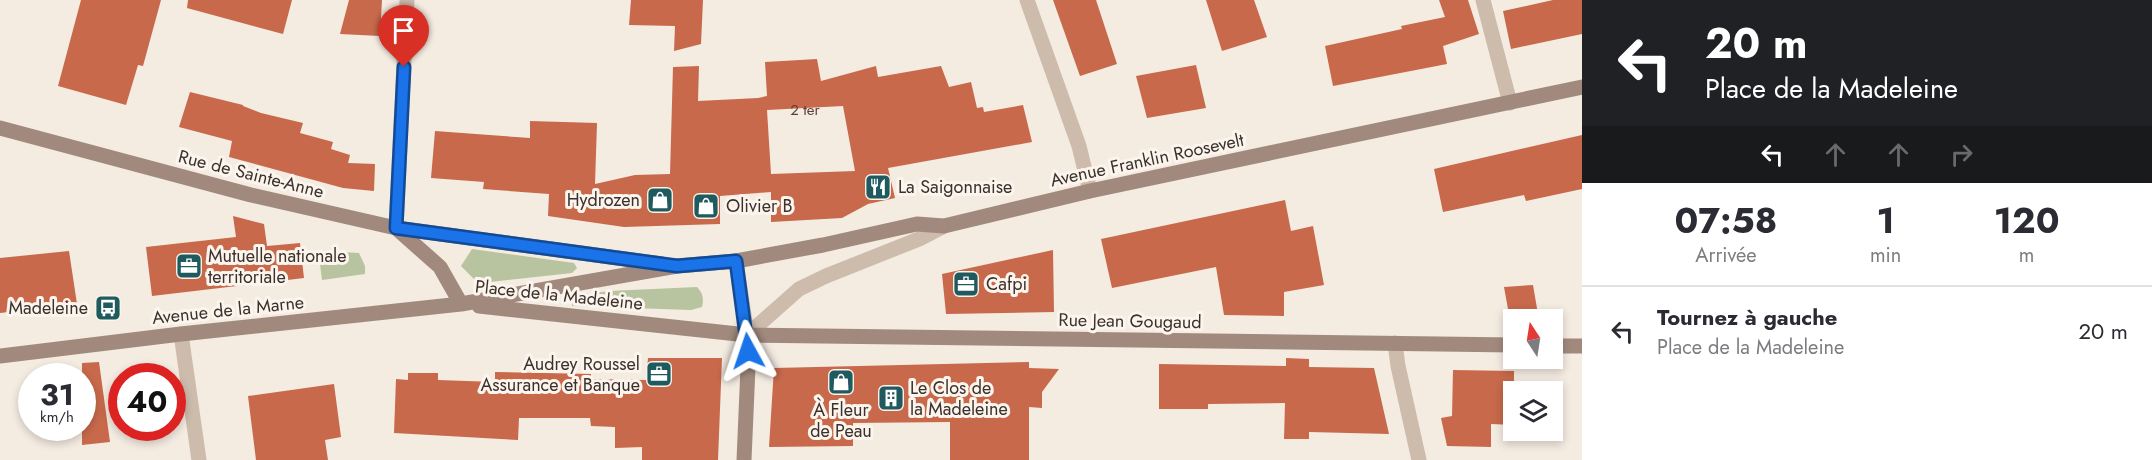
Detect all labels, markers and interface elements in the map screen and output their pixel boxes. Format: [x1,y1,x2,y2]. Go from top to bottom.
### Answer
pin [378,5,429,67]
text: 20 m [1705,13,1807,74]
icon: arrive [387,14,420,47]
icon: left [1606,24,1684,102]
text: Place de la Madeleine [1705,69,1958,108]
house number: 2 ter [790,99,821,121]
street label: Avenue Franklin Roosevelt [1048,127,1247,193]
icon: left [1756,138,1789,171]
icon: ahead [1819,138,1852,171]
icon: ahead [1882,138,1915,171]
icon: right [1945,138,1978,171]
street label: Rue de Sainte-Anne [175,143,327,205]
restaurant icon: La Saigonnaise [863,172,893,202]
place label: La Saigonnaise [898,174,1012,200]
shop icon: Hydrozen [645,185,675,215]
place label: Hydrozen [567,187,640,213]
shop icon: Olivier B [691,191,721,221]
place label: Olivier B [726,193,793,219]
text: 07:58 [1674,194,1777,246]
text: 1 [1876,194,1895,246]
text: 120 [1994,194,2059,246]
text: Arrivée [1695,241,1757,270]
text: min [1870,241,1901,270]
text: m [2019,241,2034,270]
place label: Mutuelle nationale territoriale [208,243,346,290]
office icon: Mutuelle nationale territoriale [174,251,204,281]
office icon: Cafpi [951,269,981,299]
place label: Cafpi [986,271,1027,297]
street label: Place de la Madeleine [474,273,644,317]
street label: Avenue de la Marne [151,289,305,331]
bus stop icon: Madeleine [93,293,123,323]
place label: Madeleine [8,295,88,321]
text: Tournez à gauche [1657,301,1837,333]
street label: Rue Jean Gougaud [1058,307,1202,335]
north arrow [1503,309,1563,369]
map controls [1503,309,1563,441]
icon: left [1606,315,1639,348]
text: 20 m [2079,315,2128,347]
position arrow [716,319,780,383]
text: Place de la Madeleine [1657,333,1844,362]
place label: Audrey Roussel Assurance et Banque [480,351,640,398]
office icon: Audrey Roussel Assurance et Banque [644,359,674,389]
speed limit sign: 40 [108,363,186,441]
shop icon: À Fleur de Peau [826,367,856,397]
text: 31 [40,373,74,416]
place label: Le Clos de la Madeleine [910,375,1008,422]
button: layers [1503,381,1563,441]
building icon: Le Clos de la Madeleine [876,383,906,413]
place label: À Fleur de Peau [810,397,872,444]
text: km/h [40,406,74,428]

